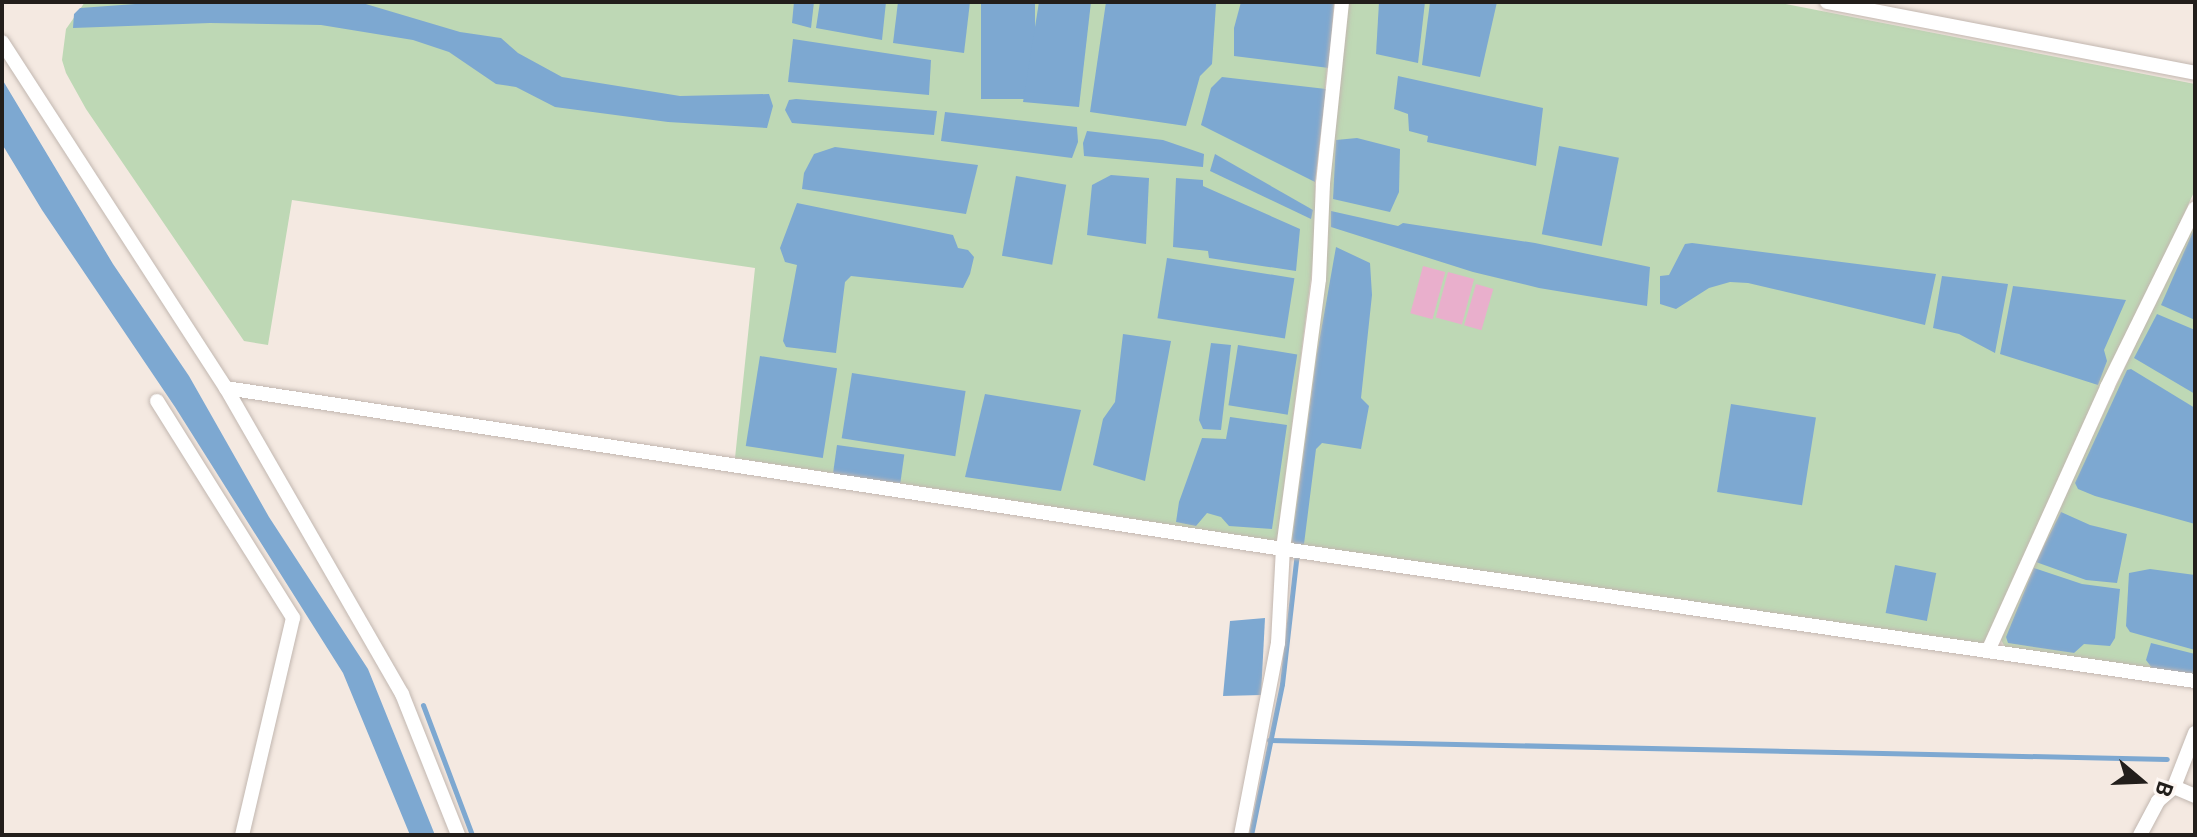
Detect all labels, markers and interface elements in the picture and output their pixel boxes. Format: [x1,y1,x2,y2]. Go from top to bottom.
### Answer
north arrow [2101,741,2181,821]
text: B [2150,778,2178,800]

